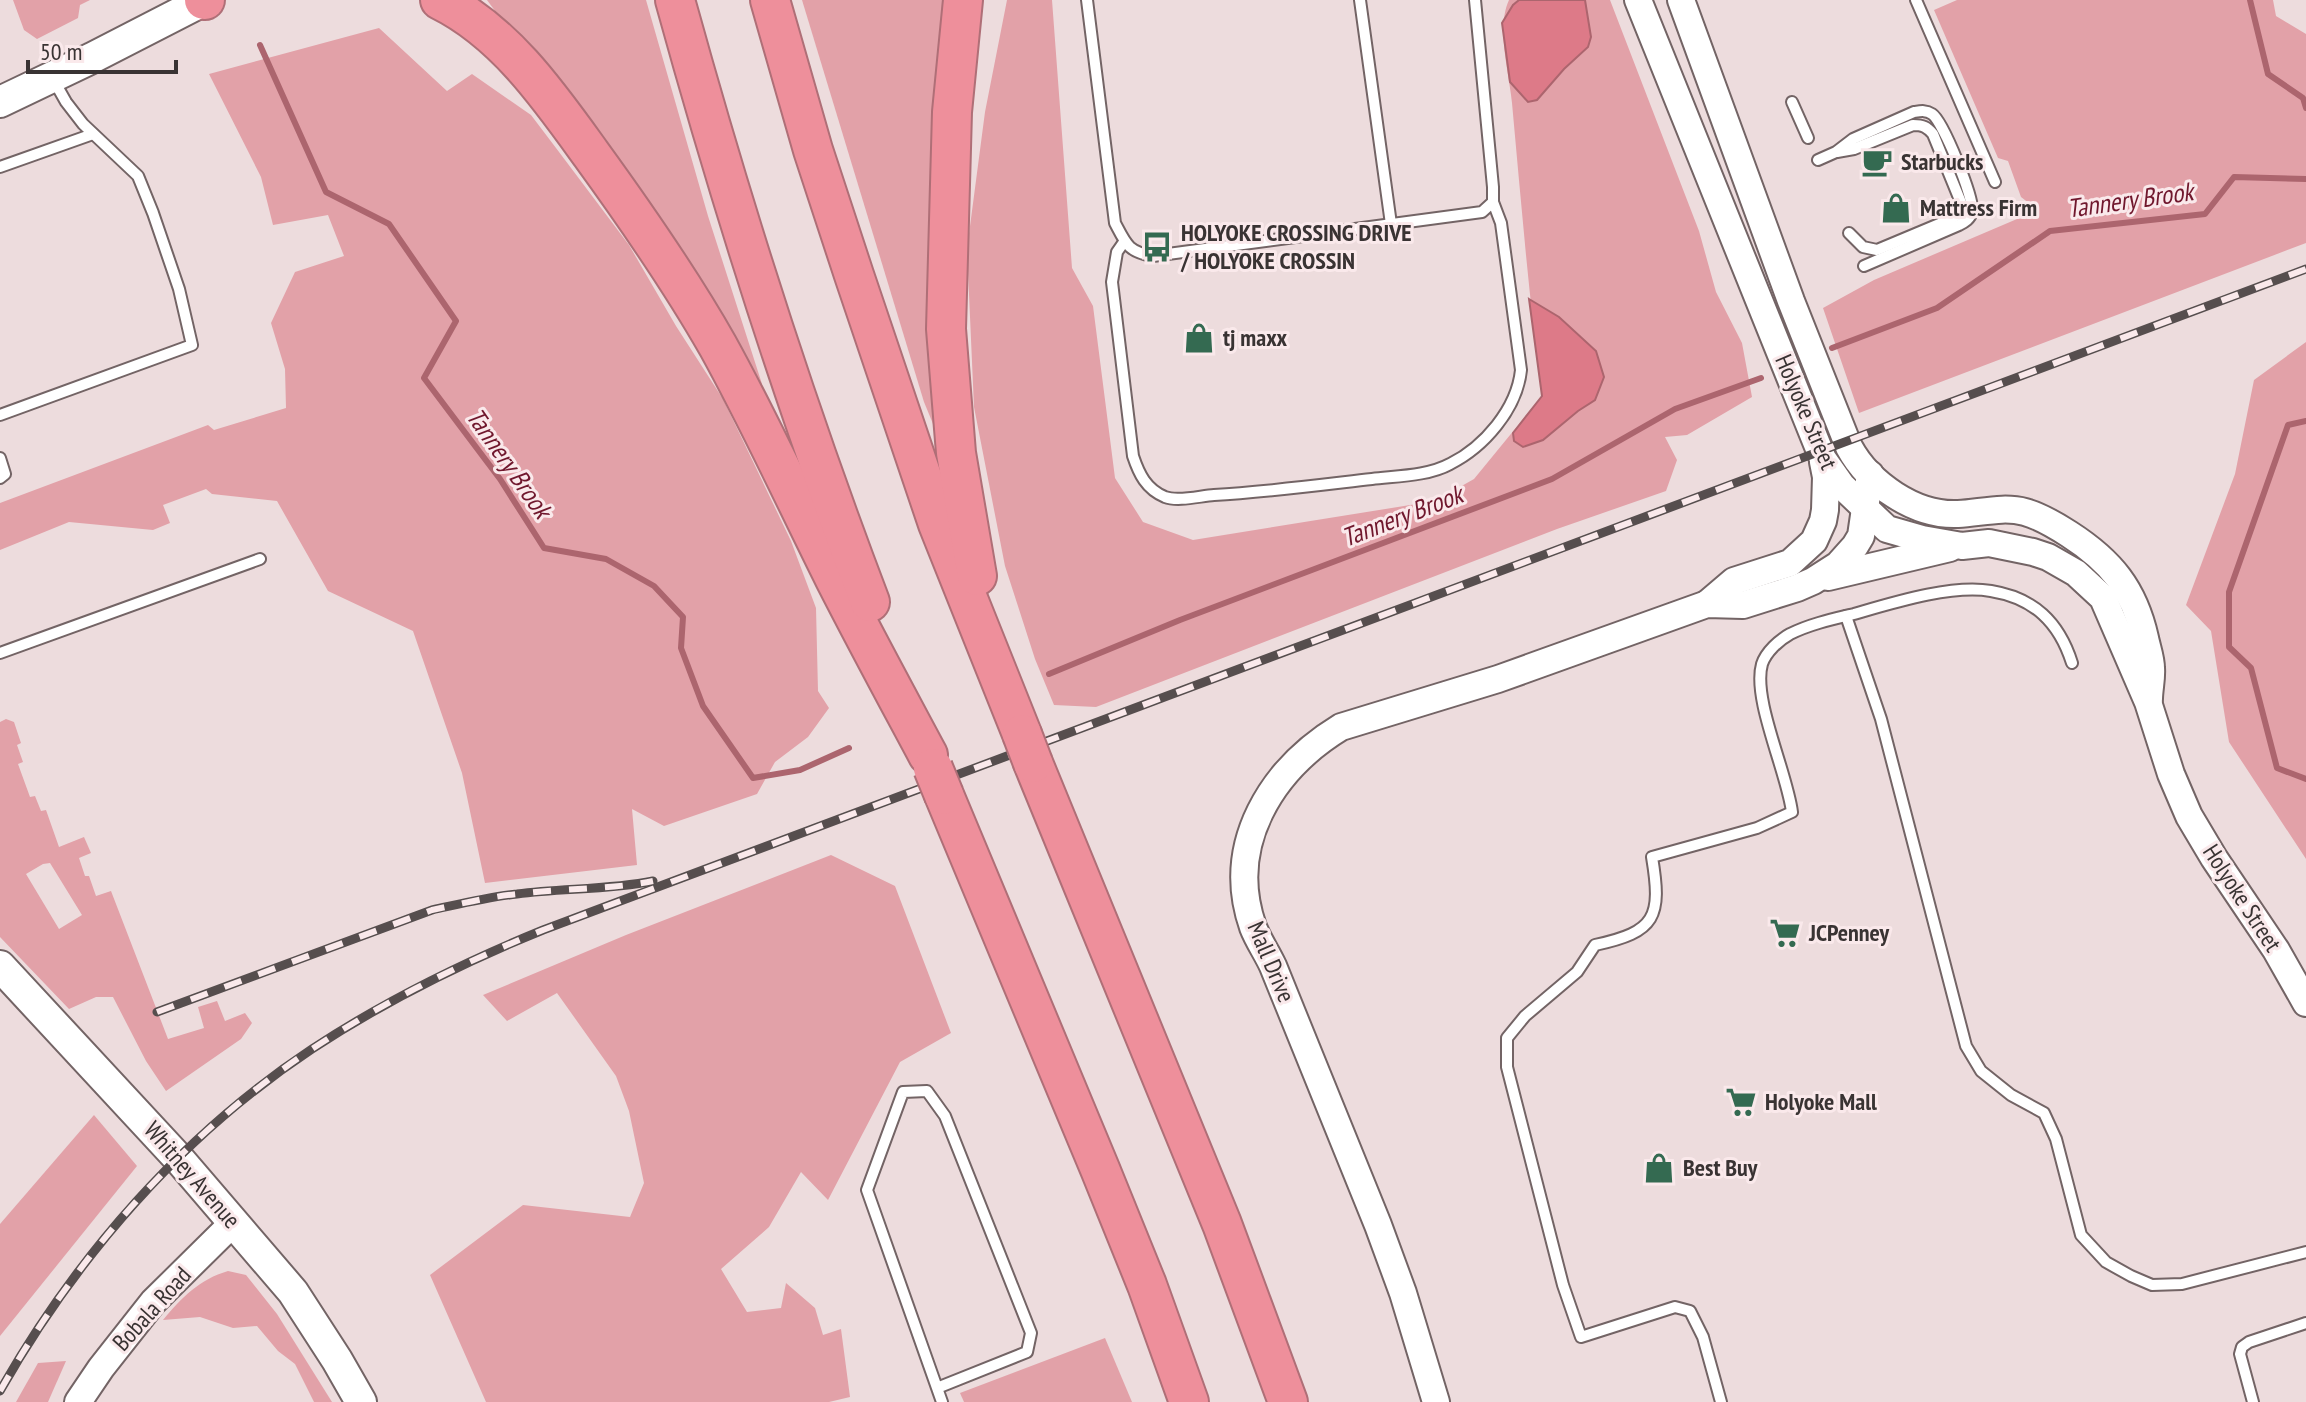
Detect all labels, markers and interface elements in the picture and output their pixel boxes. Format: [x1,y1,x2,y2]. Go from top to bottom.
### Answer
scale bar [28,24,176,74]
text: 50 m [40,36,82,67]
cafe icon: Starbucks [1860,145,1894,179]
place label: Starbucks [1901,146,1984,177]
water label: Tannery Brook [2065,174,2198,225]
shop icon: Mattress Firm [1879,191,1913,225]
place label: Mattress Firm [1920,192,2037,223]
place label: HOLYOKE CROSSING DRIVE / HOLYOKE CROSSIN [1180,217,1412,276]
bus stop icon: HOLYOKE CROSSING DRIVE / HOLYOKE CROSSIN [1140,230,1174,264]
shop icon: tj maxx [1182,321,1216,355]
place label: tj maxx [1223,322,1288,353]
street label: Holyoke Street [1768,350,1845,474]
water label: Tannery Brook [459,401,561,527]
water label: Tannery Brook [1337,476,1470,554]
street label: Holyoke Street [2196,838,2289,958]
supermarket icon: JCPenney [1768,916,1802,950]
street label: Mall Drive [1241,917,1302,1007]
place label: JCPenney [1808,917,1889,948]
supermarket icon: Holyoke Mall [1724,1085,1758,1119]
place label: Holyoke Mall [1765,1086,1877,1117]
street label: Whitney Avenue [137,1115,247,1235]
shop icon: Best Buy [1642,1151,1676,1185]
place label: Best Buy [1683,1152,1758,1183]
street label: Bobala Road [106,1260,198,1357]

